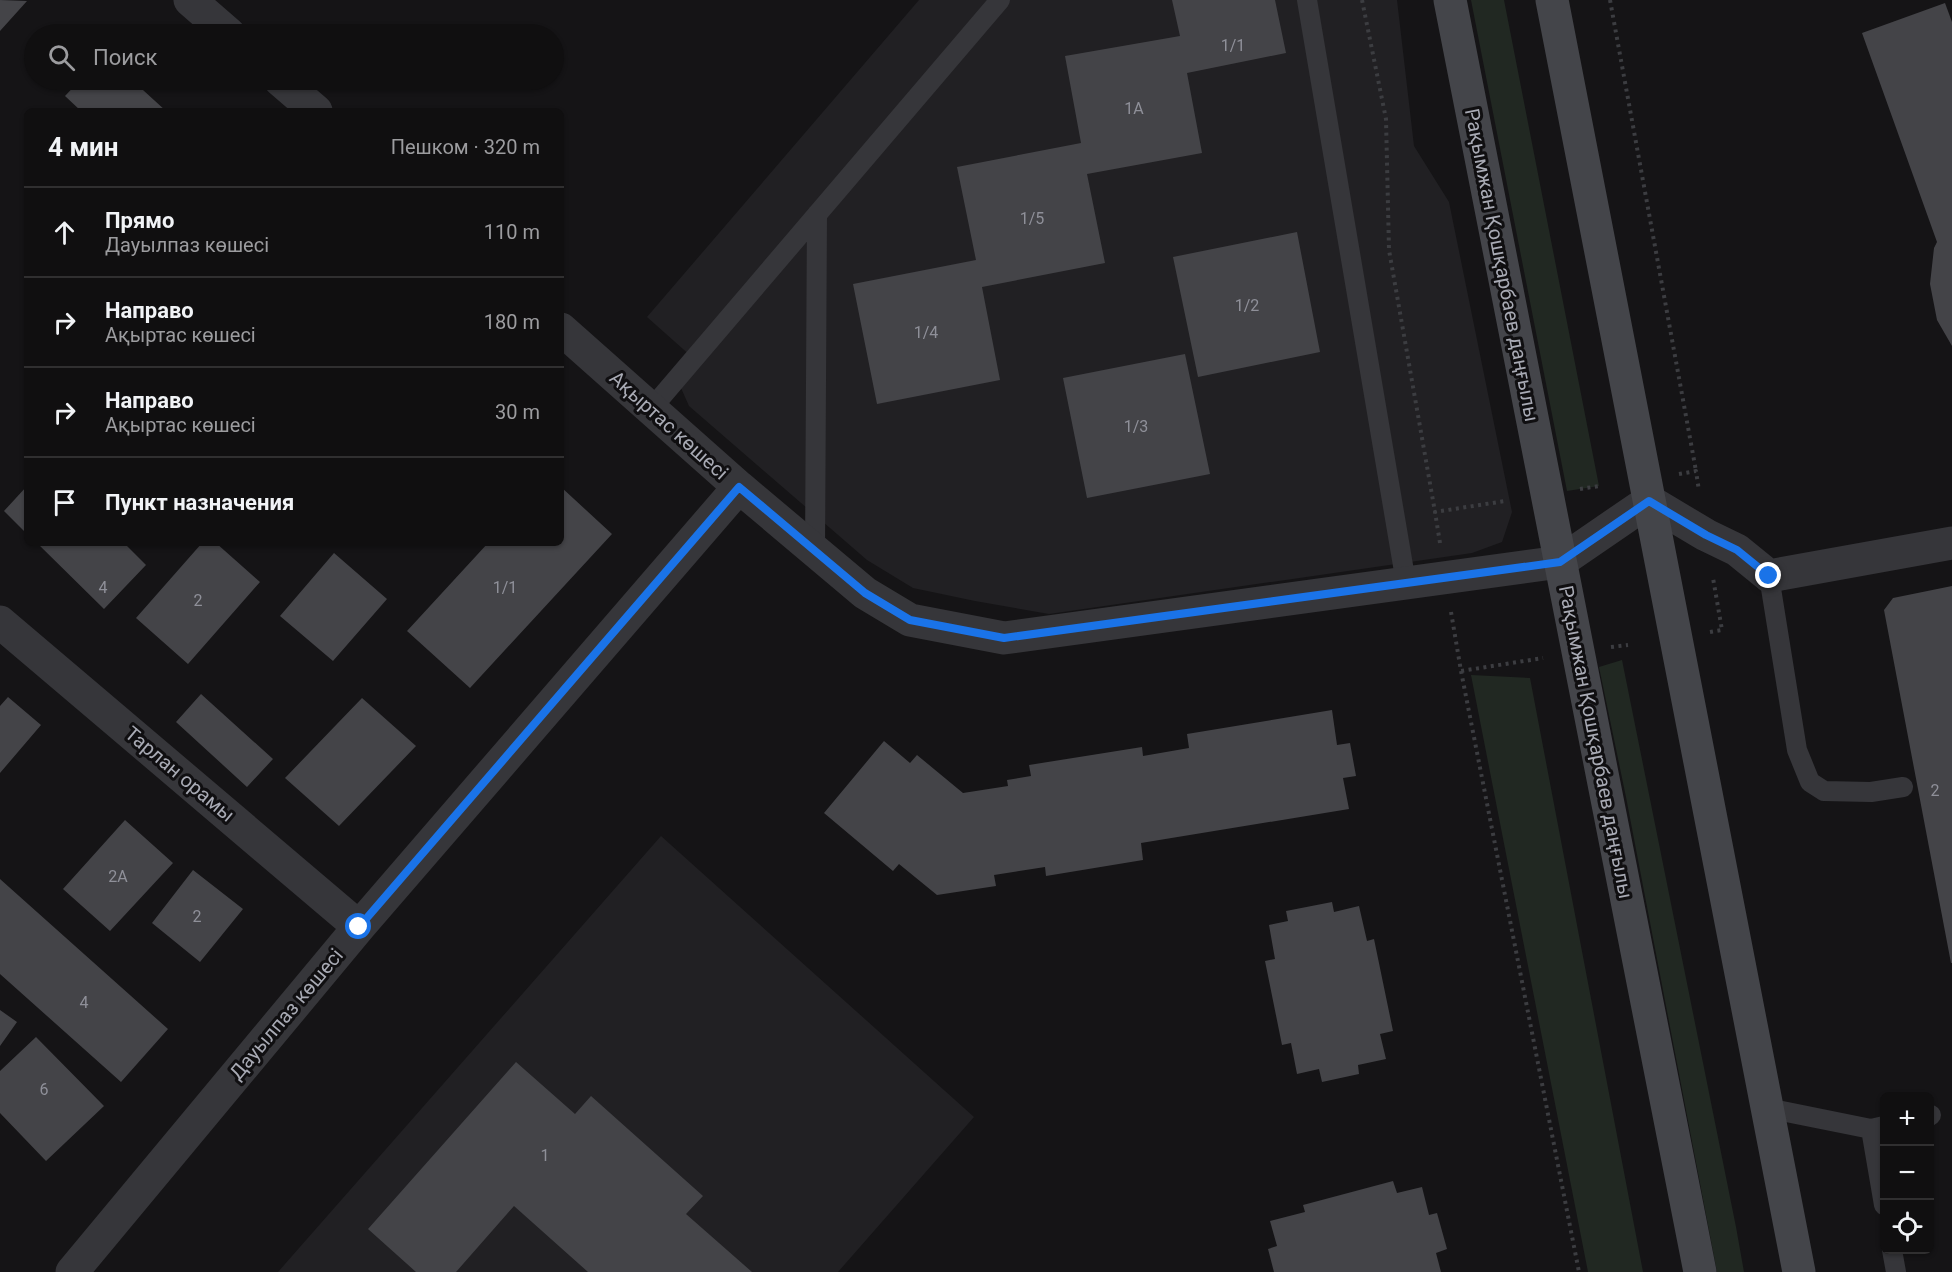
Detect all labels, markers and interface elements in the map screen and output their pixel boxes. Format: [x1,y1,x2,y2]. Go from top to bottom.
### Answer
search box [24,24,564,90]
house number: 1/1 [1221,36,1245,55]
icon: search [45,41,78,74]
text: Поиск [93,45,157,70]
house number: 1А [1124,99,1144,118]
street label: Рақымжан Қошқарбаев даңғылы [1460,106,1544,424]
text: 4 мин [48,132,119,162]
text: Пешком · 320 m [391,135,540,159]
text: Прямо [105,208,174,233]
house number: 1/5 [1020,209,1044,228]
icon: ahead [48,216,81,249]
text: 110 m [484,220,540,244]
text: Дауылпаз көшесі [105,233,269,257]
house number: 1/2 [1235,296,1259,315]
text: Направо [105,298,194,323]
icon: right [48,306,81,339]
text: 180 m [484,310,540,334]
text: Ақыртас көшесі [105,323,256,347]
house number: 1/4 [914,323,938,342]
street label: Ақыртас көшесі [605,366,733,484]
text: Направо [105,388,194,413]
icon: right [48,396,81,429]
text: 30 m [495,400,540,424]
text: Ақыртас көшесі [105,413,256,437]
house number: 1/3 [1124,417,1148,436]
icon: arrive [48,486,81,519]
text: Пункт назначения [105,490,294,515]
route end [1755,562,1781,588]
house number: 4 [99,578,108,597]
house number: 1/1 [493,578,517,597]
street label: Рақымжан Қошқарбаев даңғылы [1554,583,1638,901]
house number: 2 [194,591,203,610]
street label: Тарлан орамы [120,721,240,827]
house number: 2 [1931,781,1940,800]
house number: 2А [108,867,128,886]
house number: 2 [193,907,202,926]
route start [345,913,371,939]
street label: Дауылпаз көшесі [224,943,348,1085]
house number: 4 [80,993,89,1012]
house number: 6 [40,1080,49,1099]
map controls [1880,1092,1934,1254]
button: + [1880,1092,1934,1146]
house number: 1 [541,1146,550,1165]
button: − [1880,1146,1934,1200]
button: locate [1880,1200,1934,1254]

